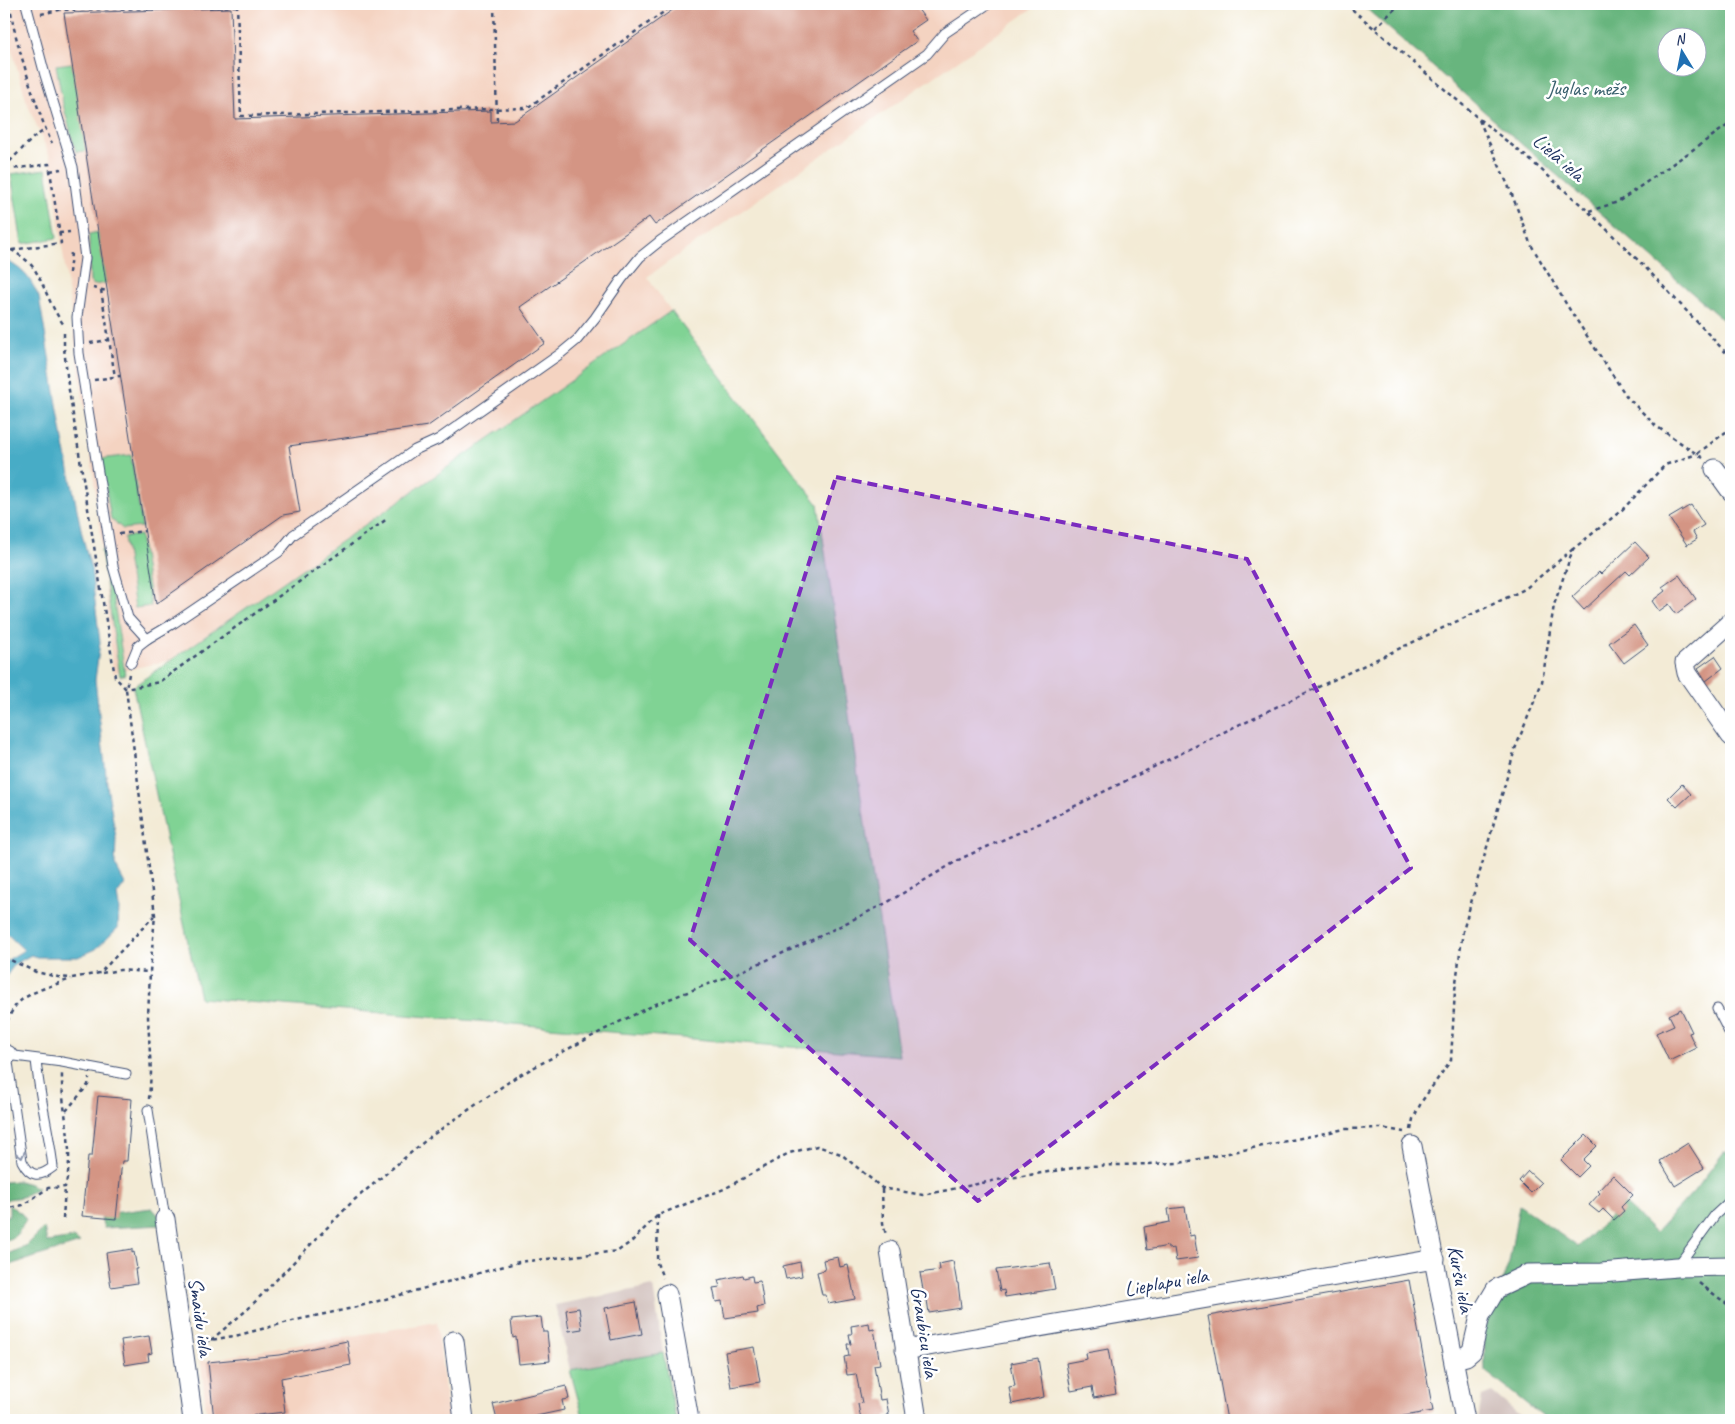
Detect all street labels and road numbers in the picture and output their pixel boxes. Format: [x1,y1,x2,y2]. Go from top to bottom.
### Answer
street label: Lielā iela [1528,127,1592,188]
street label: Kuršu iela [1442,1243,1481,1317]
street label: Lieplapu iela [1122,1262,1212,1302]
street label: Smaidu iela [183,1276,220,1360]
street label: Graubicu iela [905,1285,945,1381]

